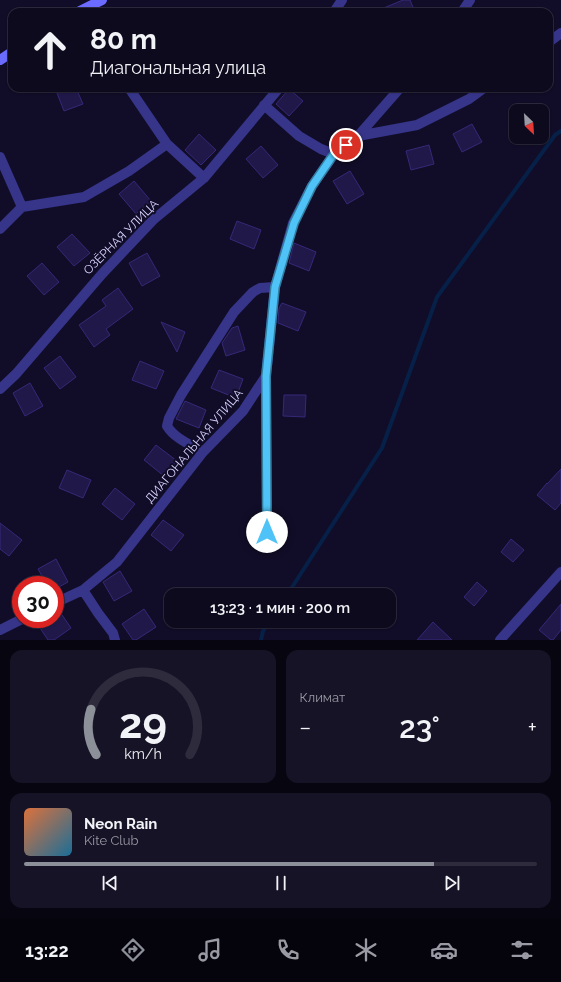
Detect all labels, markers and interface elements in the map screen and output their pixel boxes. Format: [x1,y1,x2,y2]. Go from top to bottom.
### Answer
text: 80 m [90,23,157,56]
icon: ahead [24,24,76,76]
text: Диагональная улица [90,57,266,78]
north arrow [509,104,549,144]
map controls [509,104,549,144]
pin [329,128,363,162]
icon: arrive [335,134,357,156]
street label: ОЗЁРНАЯ УЛИЦА [81,197,161,277]
street label: ДИАГОНАЛЬНАЯ УЛИЦА [142,386,246,506]
position arrow [246,511,288,553]
speed limit sign: 30 [12,576,64,628]
text: 13:23 · 1 мин · 200 m [210,599,350,617]
text: Климат [300,690,345,705]
text: 29 [119,698,167,747]
text: 23° [399,710,440,745]
text: − [300,714,311,740]
text: + [528,714,537,740]
text: km/h [124,745,162,761]
text: Neon Rain [84,815,157,833]
text: Kite Club [84,833,139,848]
icon: previous [99,872,121,894]
icon: pause [270,872,292,894]
icon: next [441,872,463,894]
icon: directions [119,936,147,964]
icon: music [196,936,224,964]
icon: phone [274,936,302,964]
icon: climate [352,936,380,964]
icon: car [430,936,458,964]
icon: filters [508,936,536,964]
text: 13:22 [25,940,69,961]

